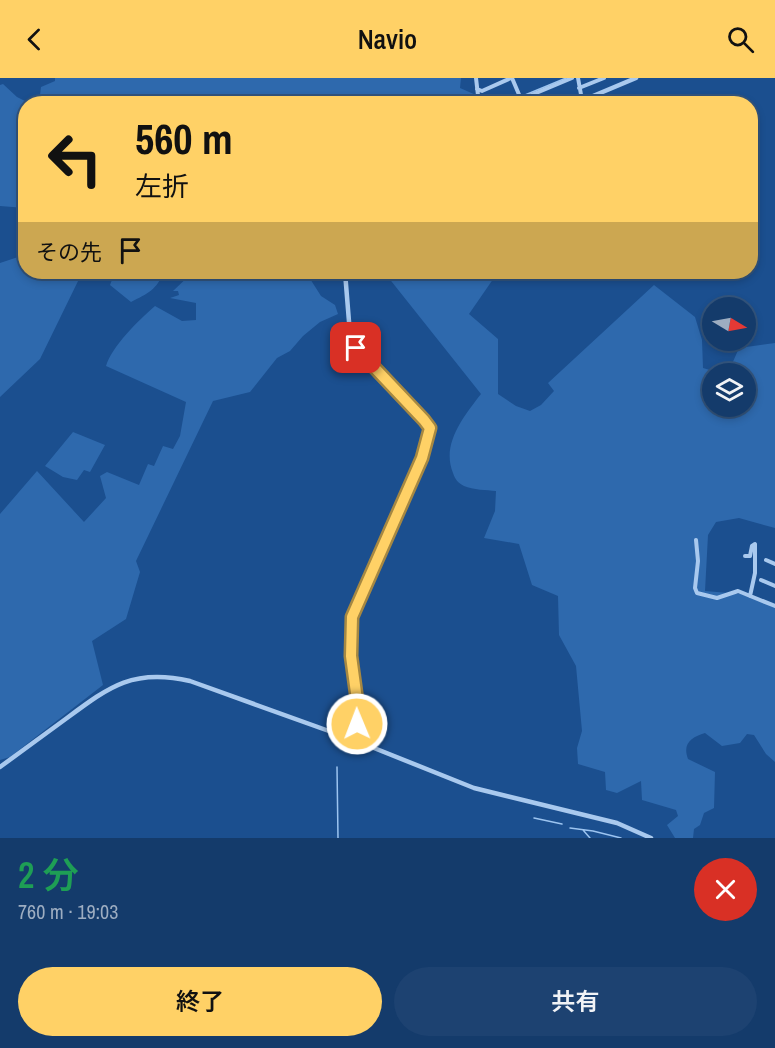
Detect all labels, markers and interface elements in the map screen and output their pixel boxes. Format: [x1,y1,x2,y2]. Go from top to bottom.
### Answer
text: Navio [358,21,417,57]
icon: back [18,23,51,56]
icon: search [724,23,757,56]
text: 560 m [135,111,233,167]
icon: left [36,120,114,198]
text: 左折 [135,168,189,204]
icon: arrive [114,234,147,267]
text: その先 [36,237,102,267]
north arrow [702,297,756,351]
map controls [702,297,756,417]
pin [330,322,381,373]
icon: arrive [339,331,372,364]
button: layers [702,363,756,417]
position arrow [325,692,389,756]
text: 2 分 [18,851,79,899]
button: close [694,858,757,921]
text: 760 m · 19:03 [18,898,118,925]
button: 終了 [18,967,382,1036]
button: 共有 [394,967,757,1036]

